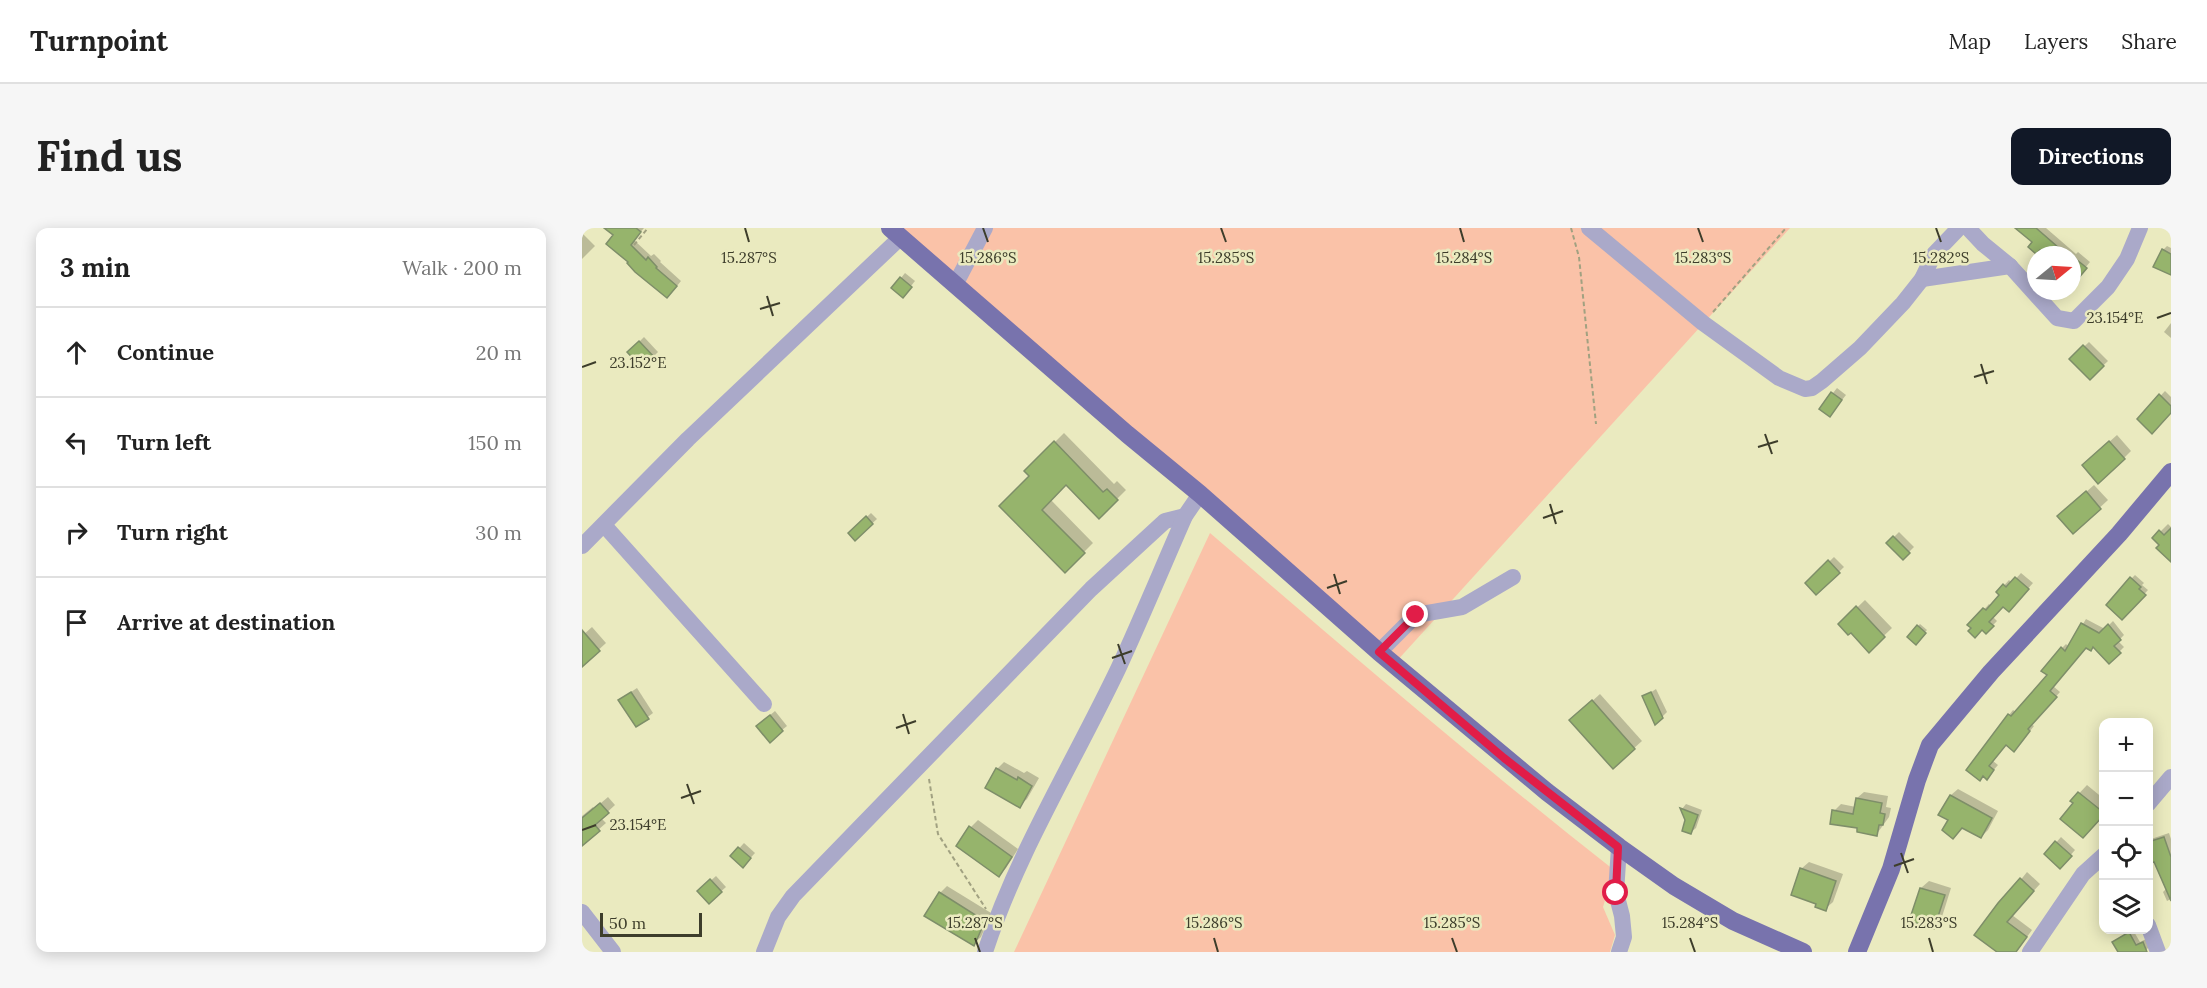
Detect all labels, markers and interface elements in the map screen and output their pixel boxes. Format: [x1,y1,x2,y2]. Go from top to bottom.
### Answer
text: Turnpoint [30,23,168,59]
text: Map [1948,28,1991,55]
text: Layers [2024,28,2088,55]
text: Share [2121,28,2177,55]
button: Directions [2011,128,2171,185]
text: Find us [36,129,182,183]
north arrow [2027,246,2081,300]
text: 15.287°S [721,248,777,267]
text: 15.286°S [959,248,1017,267]
text: 15.285°S [1198,248,1254,267]
text: 15.284°S [1436,248,1492,267]
text: 15.283°S [1675,248,1731,267]
text: 15.282°S [1913,248,1969,267]
text: 3 min [60,251,130,284]
text: Walk · 200 m [402,255,522,280]
text: 23.154°E [2087,308,2143,327]
icon: ahead [60,336,93,369]
text: Continue [117,338,214,366]
text: 20 m [476,340,522,365]
text: 23.152°E [610,353,666,372]
icon: left [60,426,93,459]
text: Turn left [117,428,211,456]
text: 150 m [468,430,522,455]
icon: right [60,516,93,549]
text: Turn right [117,518,228,546]
text: 30 m [475,520,522,545]
route end [1402,601,1428,627]
icon: arrive [60,606,93,639]
text: Arrive at destination [117,608,335,636]
map controls [2099,718,2153,934]
button: + [2099,718,2153,772]
button: − [2099,772,2153,826]
text: 23.154°E [610,815,666,834]
button: locate [2099,826,2153,880]
route start [1602,879,1628,905]
button: layers [2099,880,2153,934]
scale bar [600,910,702,938]
text: 50 m [609,913,646,933]
text: 15.287°S [947,913,1003,932]
text: 15.286°S [1185,913,1243,932]
text: 15.285°S [1424,913,1480,932]
text: 15.284°S [1662,913,1718,932]
text: 15.283°S [1901,913,1957,932]

